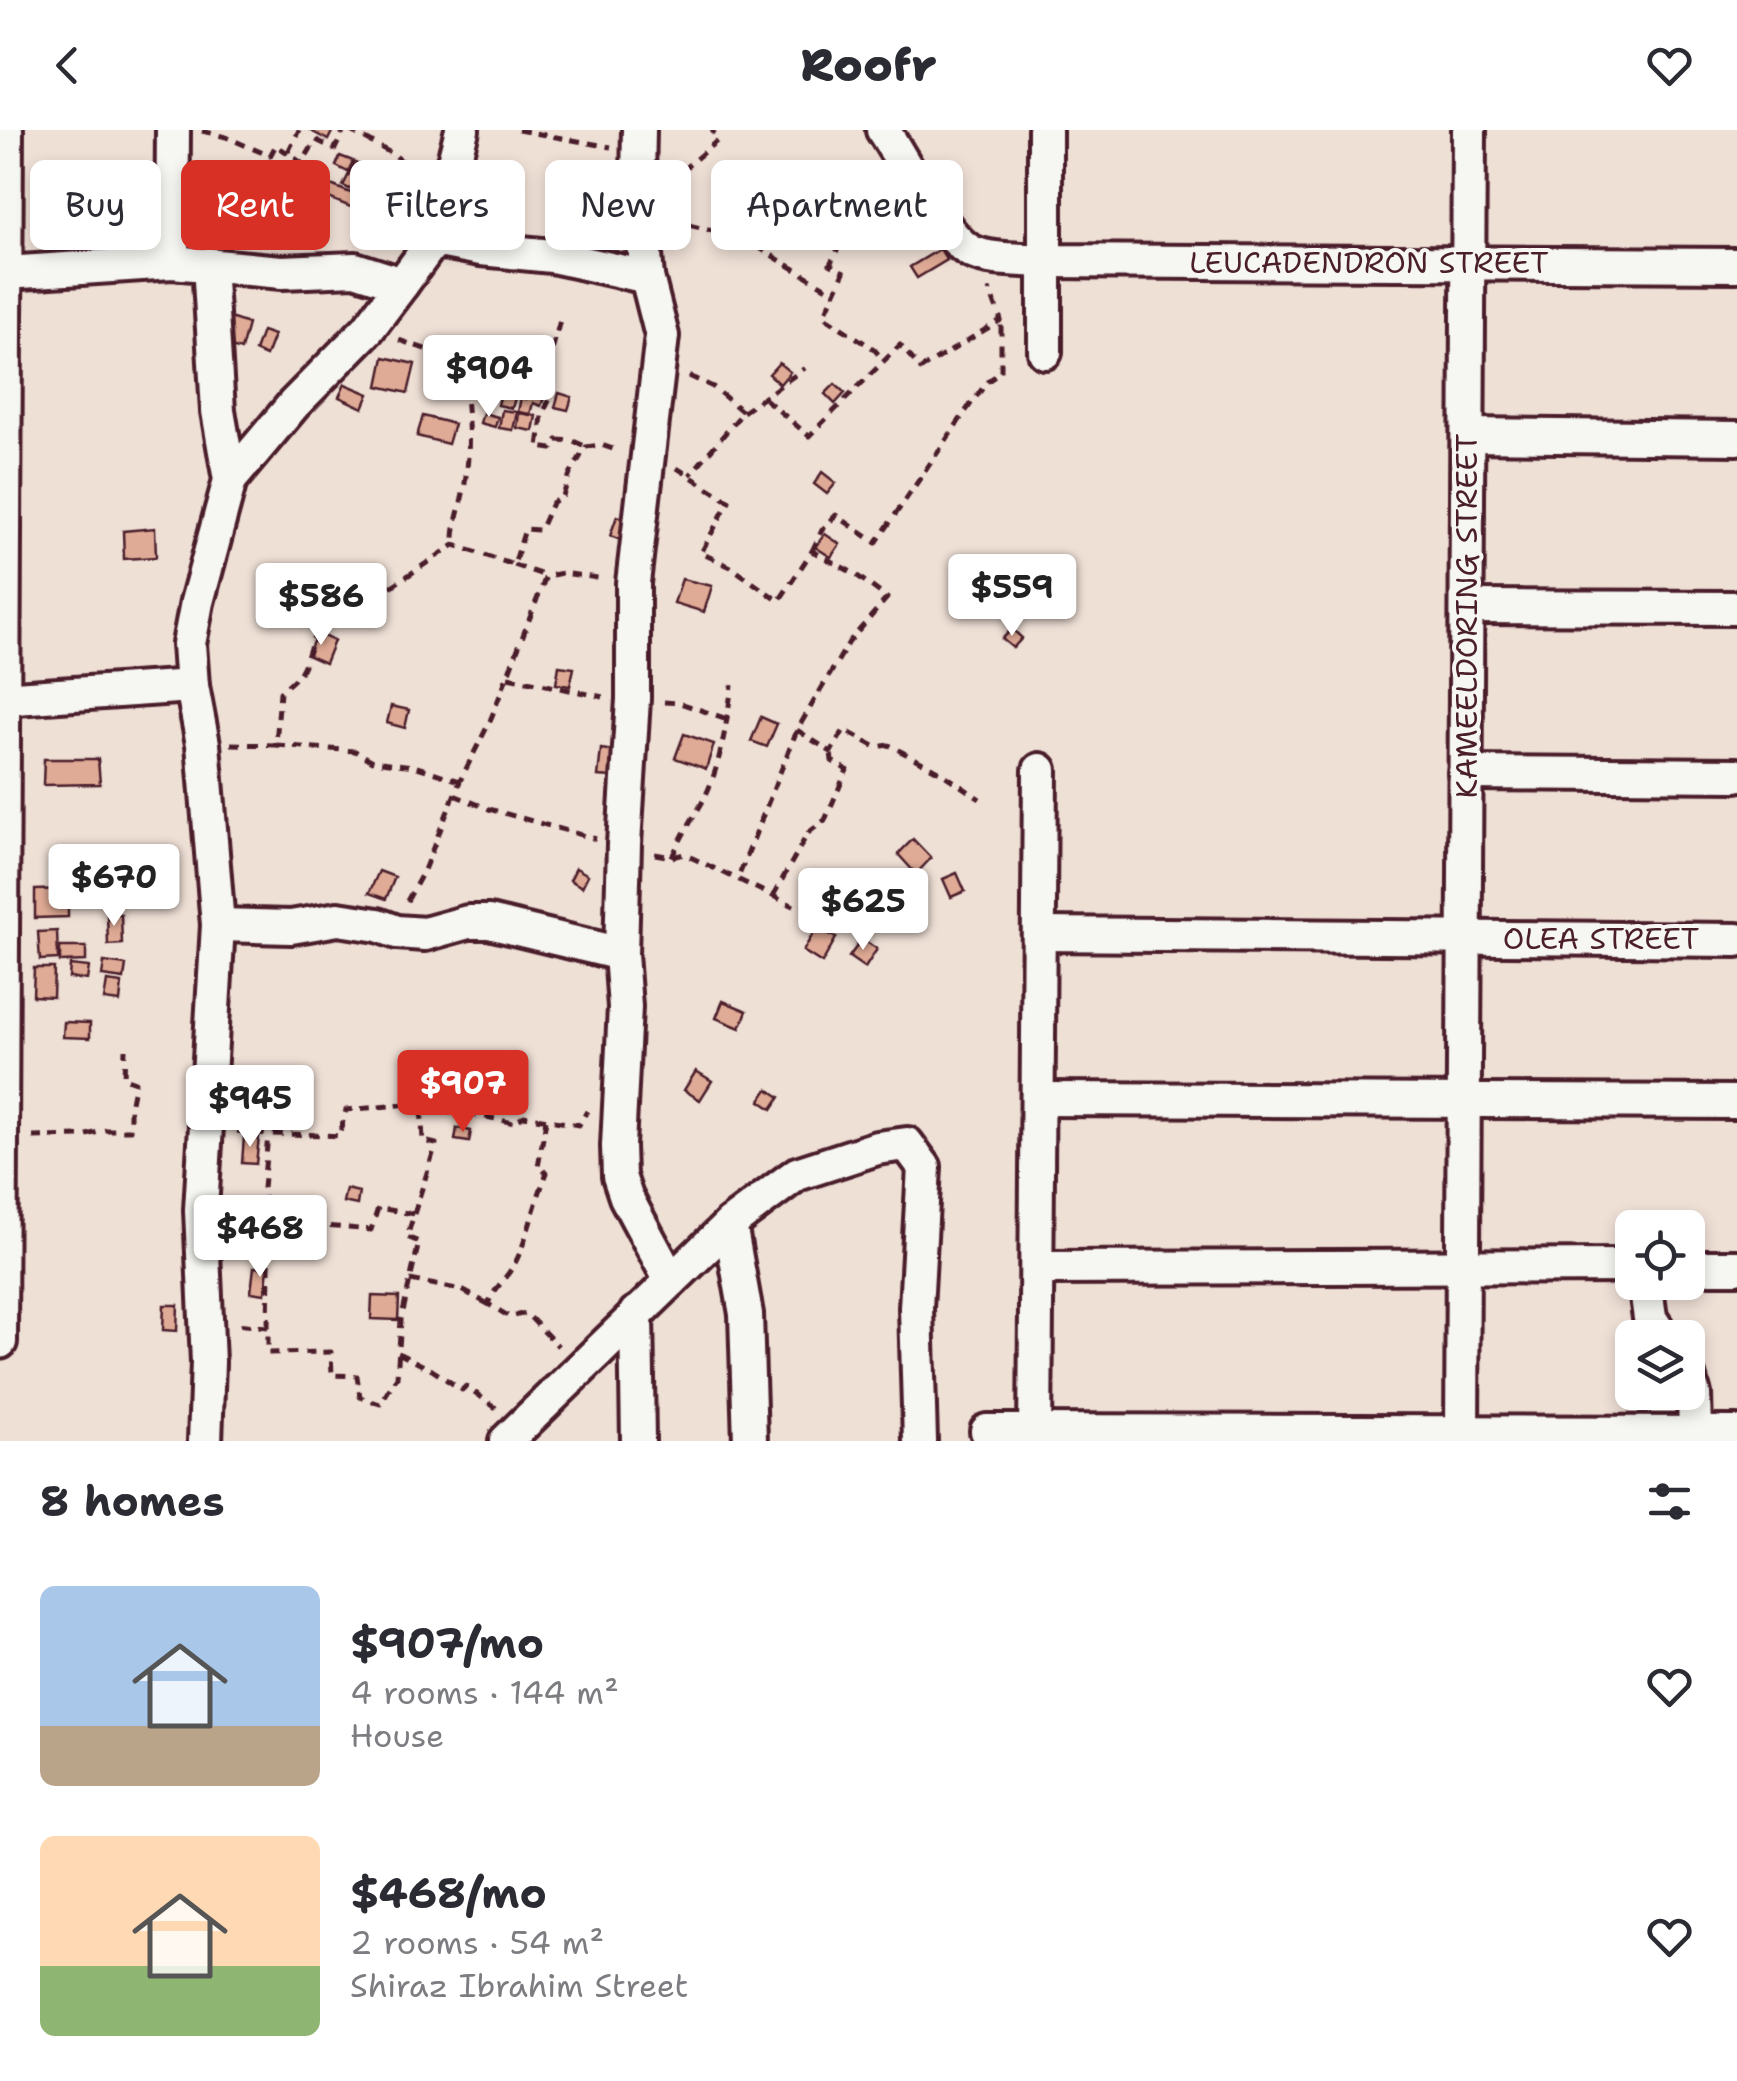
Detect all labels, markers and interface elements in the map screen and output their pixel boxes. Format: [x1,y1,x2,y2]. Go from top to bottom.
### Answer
text: Roofr [800,35,937,95]
icon: back [40,38,95,93]
icon: heart [1642,38,1697,93]
chip: Buy [30,160,161,250]
chip: Rent [181,160,330,250]
chip: Filters [350,160,525,250]
chip: New [545,160,691,250]
chip: Apartment [711,160,963,250]
street label: LEUCADENDRON STREET [1189,242,1549,283]
pin: $904 [430,335,548,420]
text: $904 [445,346,533,389]
street label: KAMEELDORING STREET [1446,434,1487,798]
pin: $559 [953,554,1071,639]
pin: $586 [262,563,380,648]
text: $559 [970,565,1054,608]
text: $586 [278,574,364,617]
pin: $670 [55,844,173,929]
text: $670 [70,855,158,898]
pin: $625 [804,868,922,953]
text: $625 [820,879,906,922]
street label: OLEA STREET [1503,918,1699,959]
pin: $907 [404,1050,522,1135]
text: $907 [419,1061,507,1104]
pin: $945 [191,1065,309,1150]
text: $945 [208,1076,292,1119]
pin: $468 [201,1195,319,1280]
text: $468 [216,1206,304,1249]
map controls [1615,1210,1705,1410]
button: locate [1615,1210,1705,1300]
button: layers [1615,1320,1705,1410]
text: 8 homes [40,1473,225,1529]
icon: filters [1642,1474,1697,1529]
text: $907/mo [350,1615,544,1671]
icon: home [120,1626,240,1746]
icon: heart [1642,1659,1697,1714]
text: 4 rooms · 144 m² [350,1671,619,1714]
text: House [350,1714,444,1757]
text: $468/mo [350,1865,547,1921]
icon: home [120,1876,240,1996]
icon: heart [1642,1909,1697,1964]
text: 2 rooms · 54 m² [350,1921,604,1964]
text: Shiraz Ibrahim Street [350,1964,689,2007]

